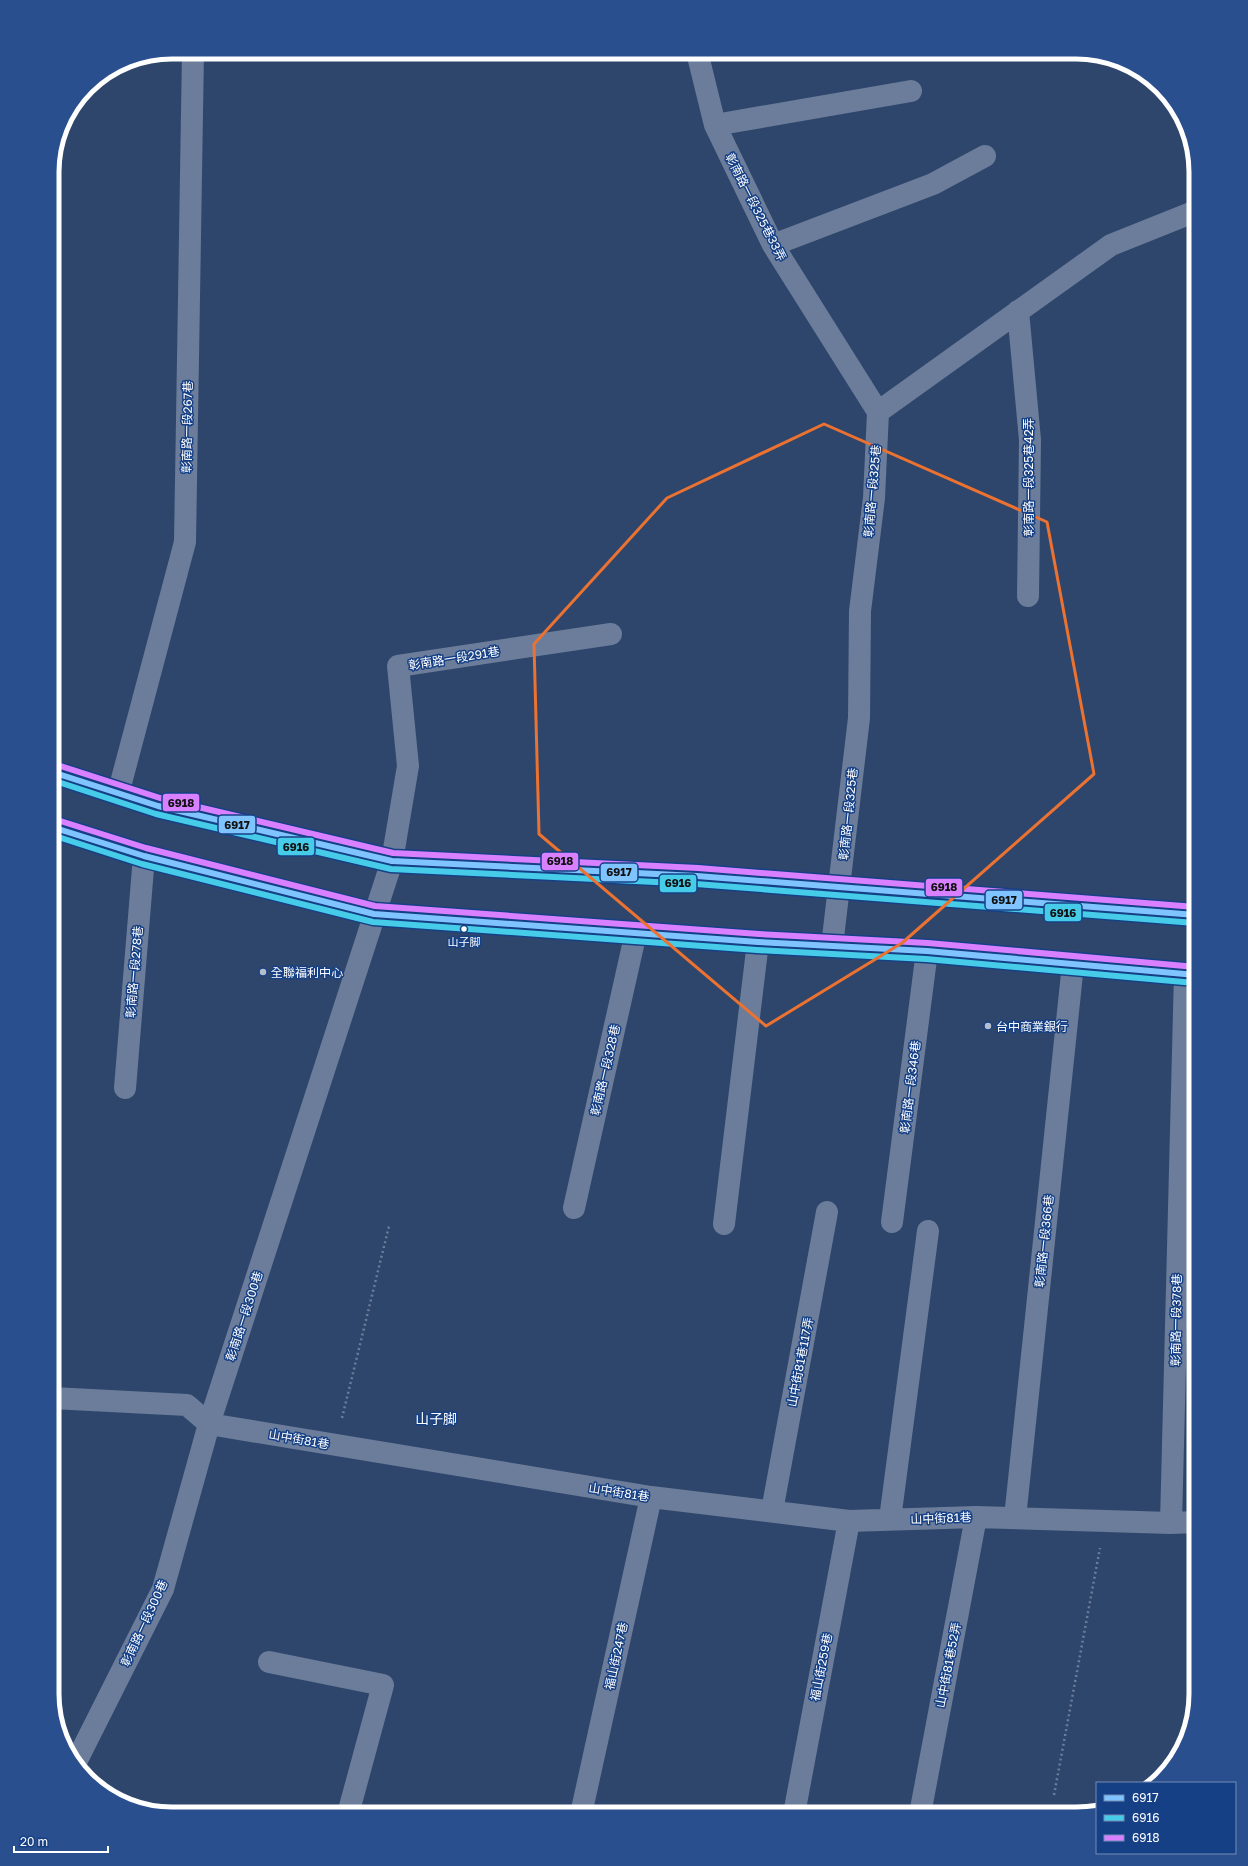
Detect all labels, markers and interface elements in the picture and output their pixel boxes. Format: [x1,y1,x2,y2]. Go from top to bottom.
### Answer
street label: 彰南路一段325巷33弄 [722,151,790,263]
street label: 彰南路一段267巷 [179,381,195,473]
street label: 彰南路一段325巷42弄 [1021,417,1036,537]
street label: 彰南路一段325巷 [860,444,884,538]
street label: 彰南路一段291巷 [407,643,501,673]
street label: 彰南路一段325巷 [836,767,860,861]
line badge: 6918 [162,793,200,812]
text: 6918 [168,796,194,809]
line badge: 6917 [218,815,256,834]
text: 6917 [224,818,250,831]
line badge: 6916 [277,837,315,856]
text: 6916 [283,840,309,853]
line badge: 6918 [541,852,579,871]
text: 6918 [547,854,573,867]
line badge: 6917 [600,863,638,882]
text: 6917 [606,865,632,878]
line badge: 6916 [659,874,697,893]
text: 6916 [665,876,691,889]
line badge: 6918 [925,878,963,897]
text: 6918 [931,880,957,893]
line badge: 6917 [985,890,1023,910]
text: 6917 [991,893,1017,906]
line badge: 6916 [1044,903,1082,922]
text: 6916 [1050,906,1076,919]
marker: 山子脚 [459,924,469,934]
street label: 彰南路一段278巷 [122,925,146,1019]
place label: 山子脚 [448,935,481,948]
place label: 全聯福利中心 [271,965,343,980]
marker: 全聯福利中心 [258,967,268,977]
place label: 台中商業銀行 [996,1019,1068,1034]
marker: 台中商業銀行 [983,1021,993,1031]
street label: 彰南路一段328巷 [587,1023,623,1117]
street label: 彰南路一段346巷 [897,1040,923,1134]
street label: 彰南路一段366巷 [1032,1194,1056,1288]
street label: 彰南路一段300巷 [222,1269,266,1363]
street label: 彰南路一段378巷 [1168,1274,1184,1366]
street label: 山中街81巷117弄 [784,1316,816,1408]
district label: 山子脚 [415,1410,457,1427]
street label: 山中街81巷 [268,1426,330,1452]
street label: 山中街81巷 [588,1480,650,1504]
street label: 山中街81巷 [910,1509,972,1527]
street label: 彰南路一段300巷 [117,1577,171,1669]
street label: 福山街247巷 [602,1621,630,1691]
street label: 山中街81巷52弄 [932,1621,964,1709]
street label: 福山街259巷 [807,1632,835,1702]
legend [1096,1782,1236,1854]
text: 6917 [1132,1790,1159,1805]
text: 6916 [1132,1810,1160,1825]
scale bar [14,1828,108,1854]
text: 6918 [1132,1830,1160,1845]
text: 20 m [20,1834,48,1849]

